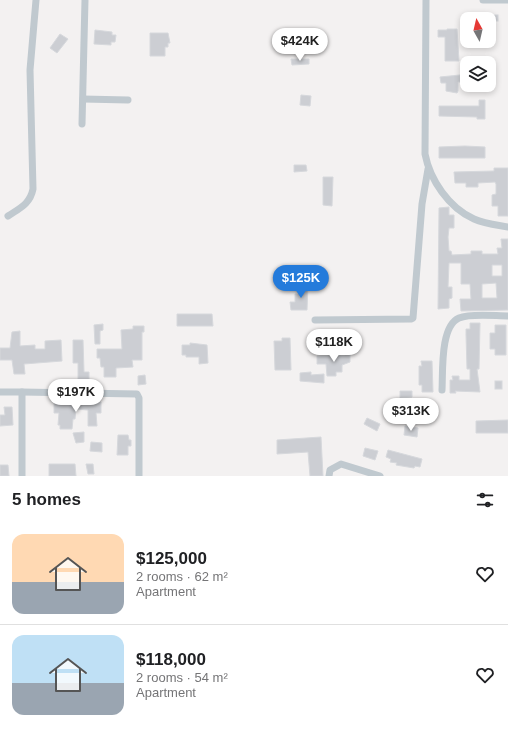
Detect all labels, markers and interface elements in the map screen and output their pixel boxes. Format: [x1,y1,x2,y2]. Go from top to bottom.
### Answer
north arrow [460,12,496,48]
map controls [460,12,496,92]
pin: $424K [272,28,328,62]
text: $424K [281,33,319,48]
button: layers [460,56,496,92]
pin: $125K [273,265,329,299]
text: $125K [282,270,320,285]
pin: $118K [306,329,362,363]
text: $118K [315,334,353,349]
pin: $197K [48,379,104,413]
text: $197K [57,384,95,399]
pin: $313K [383,398,439,432]
text: $313K [392,403,430,418]
icon: filters [474,489,496,511]
text: 5 homes [12,490,81,509]
text: $125,000 [136,549,207,568]
icon: home [44,550,92,598]
icon: heart [474,563,496,585]
text: 2 rooms · 62 m² [136,569,228,584]
text: Apartment [136,584,196,599]
text: $118,000 [136,650,206,669]
icon: home [44,651,92,699]
icon: heart [474,664,496,686]
text: 2 rooms · 54 m² [136,670,228,685]
text: Apartment [136,685,196,700]

